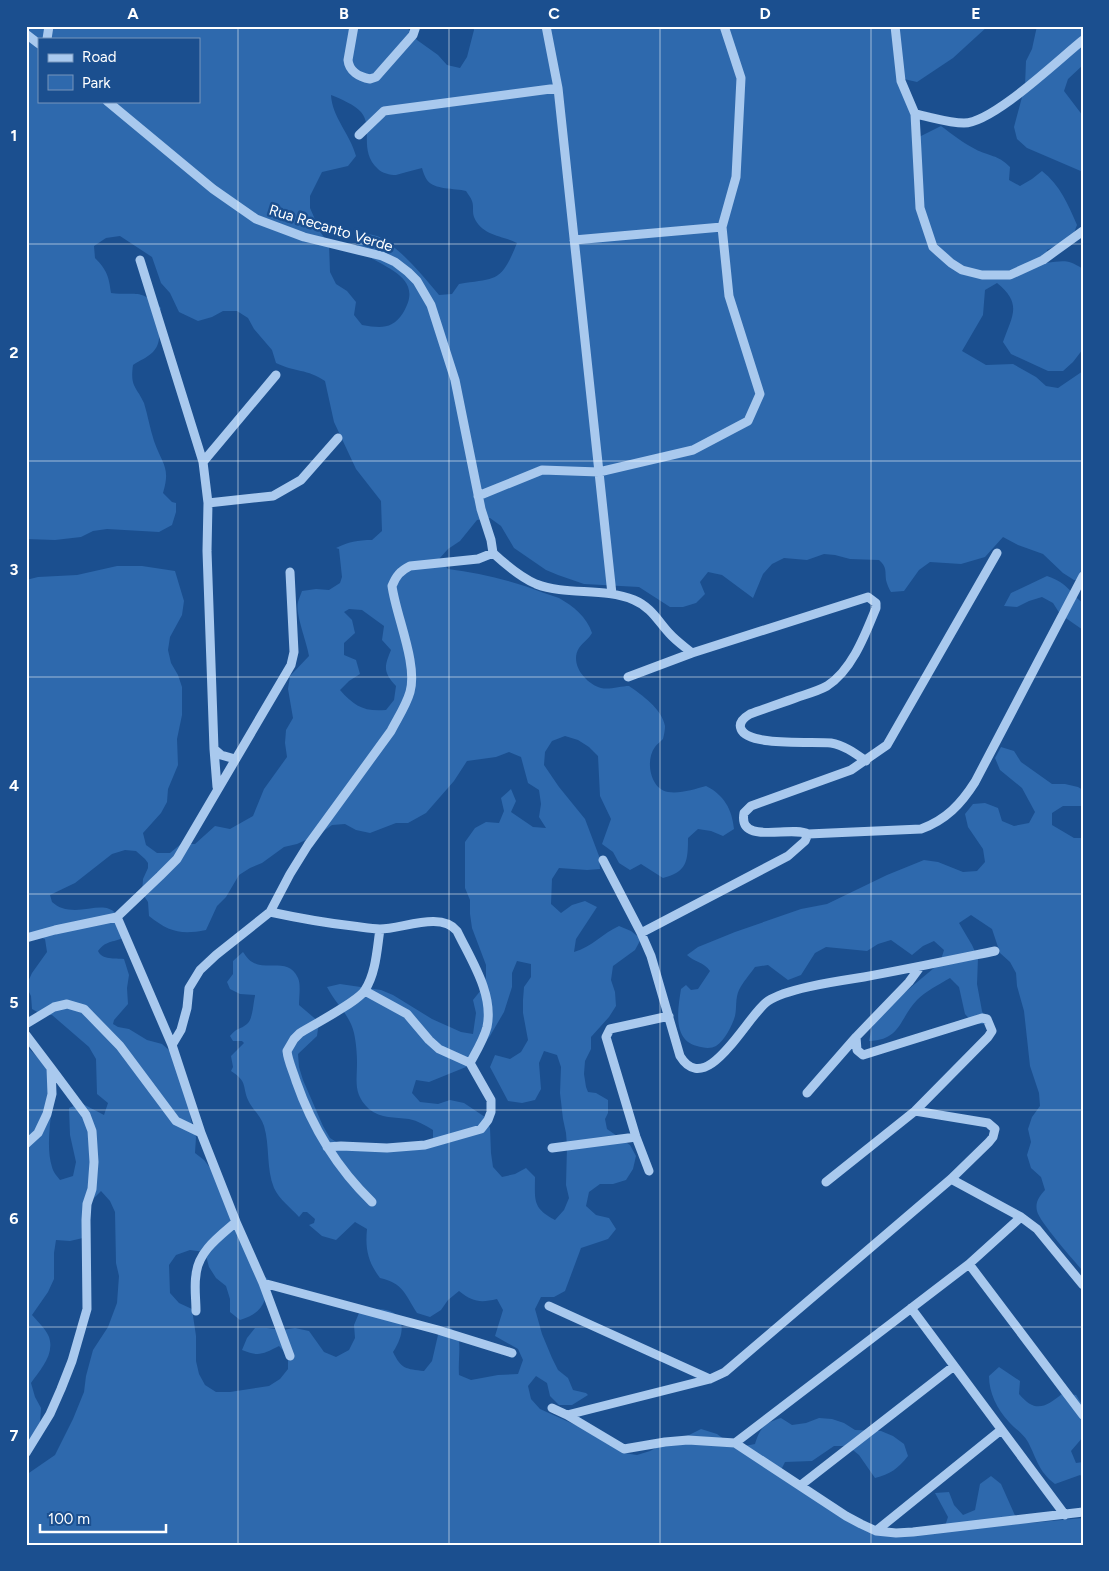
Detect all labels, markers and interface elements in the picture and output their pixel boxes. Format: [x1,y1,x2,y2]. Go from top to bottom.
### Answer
text: A [127,4,139,23]
text: B [339,4,349,23]
text: C [548,4,560,23]
text: D [759,4,771,23]
text: E [971,4,981,23]
legend [38,38,200,102]
text: Road [82,48,117,66]
text: Park [82,74,111,92]
text: 1 [11,126,17,145]
street label: Rua Recanto Verde [267,201,395,255]
text: 2 [9,343,19,362]
text: 3 [10,560,19,579]
text: 4 [9,776,19,795]
text: 5 [9,993,19,1012]
text: 6 [9,1209,19,1228]
text: 7 [10,1426,19,1445]
scale bar [40,1501,166,1533]
text: 100 m [48,1510,90,1528]

